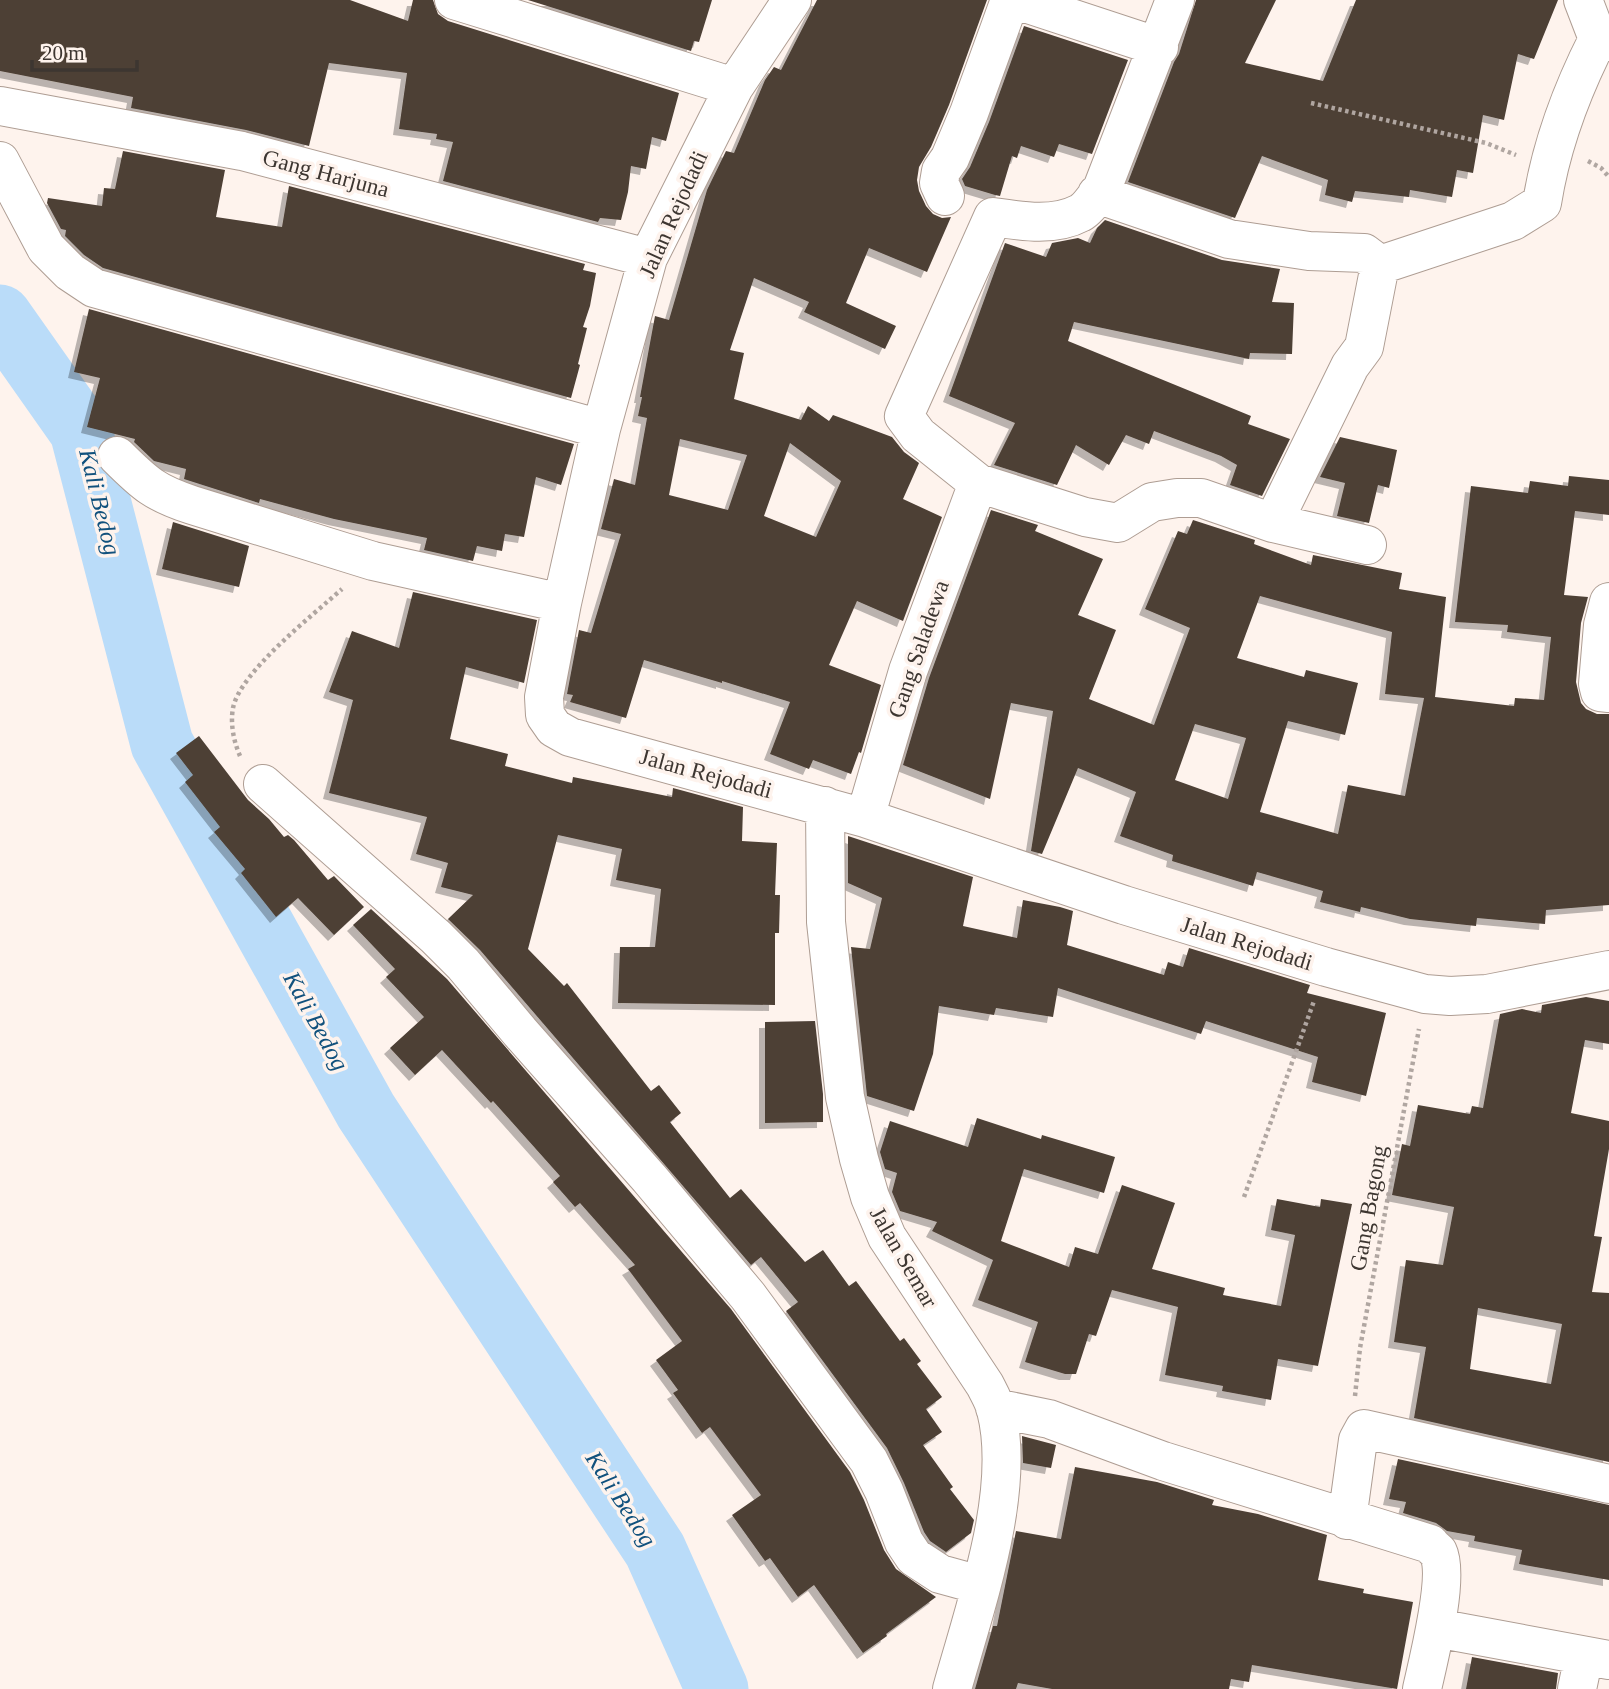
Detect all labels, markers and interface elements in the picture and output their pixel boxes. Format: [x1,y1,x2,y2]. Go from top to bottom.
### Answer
scale bar [32,28,136,72]
text: 20 m [42,41,85,65]
street label: Gang Harjuna [260,145,392,202]
street label: Jalan Rejodadi [634,147,713,281]
water label: Kali Bedog [74,445,126,558]
street label: Gang Saladewa [883,577,954,721]
street label: Jalan Rejodadi [637,744,775,803]
street label: Jalan Rejodadi [1178,912,1316,975]
water label: Kali Bedog [278,966,354,1075]
street label: Gang Bagong [1345,1143,1392,1273]
street label: Jalan Semar [865,1203,943,1312]
water label: Kali Bedog [580,1446,661,1552]

